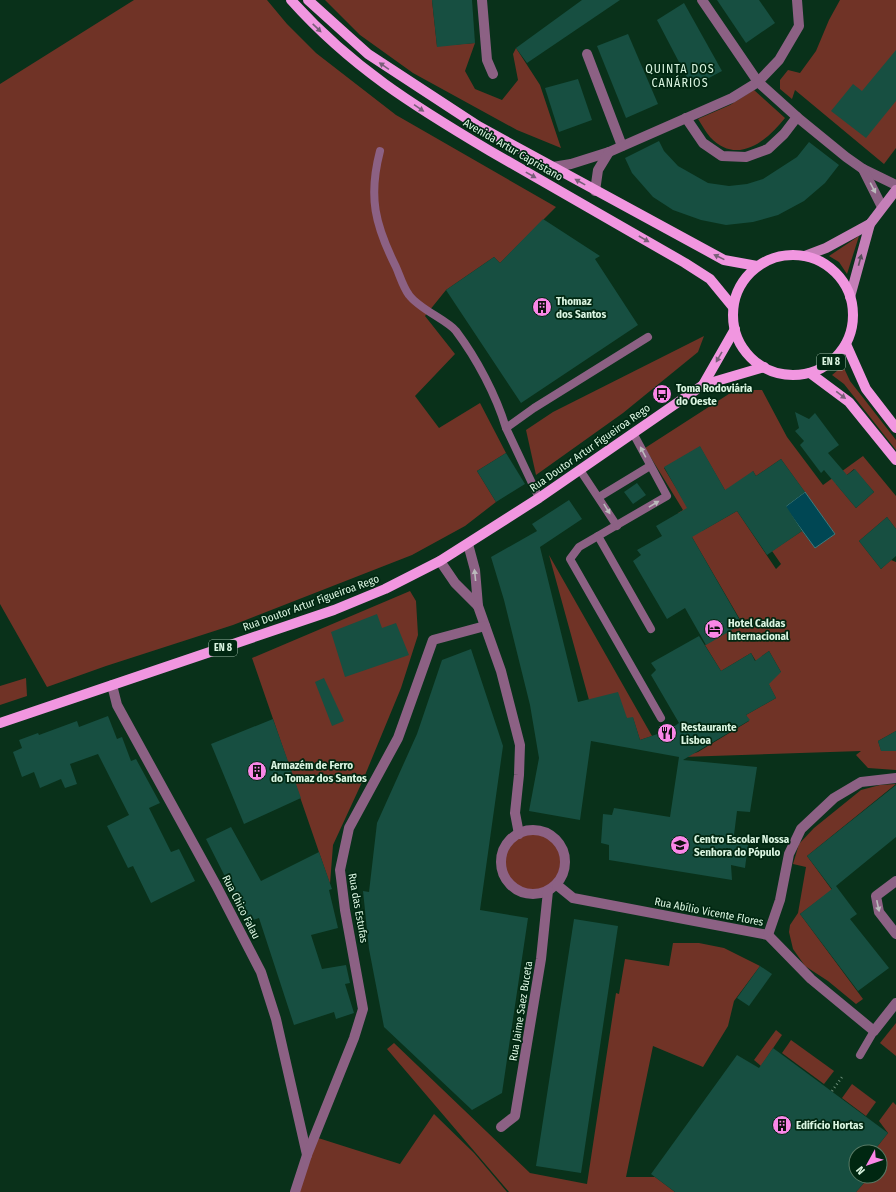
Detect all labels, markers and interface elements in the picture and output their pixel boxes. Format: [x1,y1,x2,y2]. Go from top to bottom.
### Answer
one-way arrow [313,23,322,32]
one-way arrow [379,62,390,70]
district label: QUINTA DOS CANÁRIOS [645,62,715,90]
one-way arrow [414,104,425,112]
street label: Avenida Artur Capristano [461,116,565,184]
one-way arrow [525,171,537,178]
one-way arrow [574,179,586,186]
one-way arrow [869,182,876,194]
one-way arrow [638,235,650,242]
one-way arrow [714,254,725,260]
one-way arrow [857,254,863,267]
place label: Thomaz dos Santos [556,295,606,321]
building icon: Thomaz dos Santos [531,296,553,318]
one-way arrow [715,351,722,363]
road number: EN 8 [817,354,845,370]
place label: Toma Rodoviária do Oeste [676,382,753,408]
bus stop icon: Toma Rodoviária do Oeste [651,383,673,405]
one-way arrow [836,391,847,400]
street label: Rua Doutor Artur Figueiroa Rego [527,401,653,495]
one-way arrow [640,446,646,458]
one-way arrow [648,500,660,507]
one-way arrow [603,503,610,515]
one-way arrow [472,569,479,581]
street label: Rua Doutor Artur Figueiroa Rego [241,572,381,634]
place label: Hotel Caldas Internacional [728,617,790,643]
hotel icon: Hotel Caldas Internacional [703,618,725,640]
road number: EN 8 [209,640,237,656]
place label: Restaurante Lisboa [681,721,737,747]
restaurant icon: Restaurante Lisboa [656,722,678,744]
place label: Armazém de Ferro do Tomaz dos Santos [270,759,367,785]
building icon: Armazém de Ferro do Tomaz dos Santos [246,760,268,782]
place label: Centro Escolar Nossa Senhora do Pópulo [694,833,790,859]
school or university icon: Centro Escolar Nossa Senhora do Pópulo [669,834,691,856]
street label: Rua das Estufas [345,872,371,944]
street label: Rua Chico Falau [219,873,263,941]
street label: Rua Abílio Vicente Flores [653,895,765,929]
one-way arrow [875,899,881,912]
street label: Rua Jaime Saez Buceta [507,960,535,1062]
building icon: Edifício Hortas [771,1114,793,1136]
place label: Edifício Hortas [796,1119,863,1132]
north arrow [848,1144,888,1184]
text: N [854,1163,868,1177]

